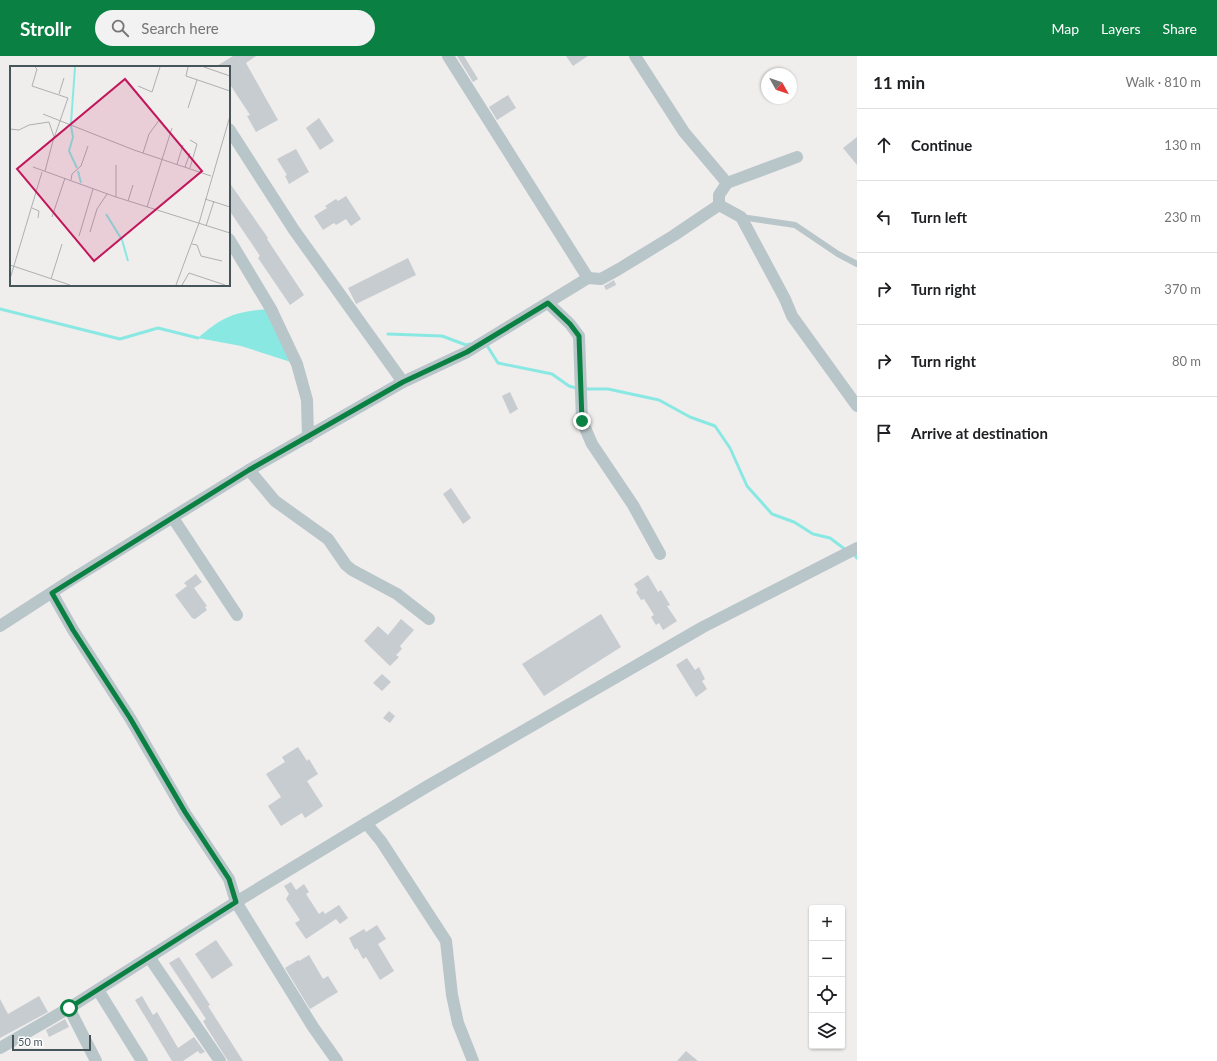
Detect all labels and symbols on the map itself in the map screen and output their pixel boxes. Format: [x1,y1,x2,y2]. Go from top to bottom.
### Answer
inset map [10,66,230,286]
north arrow [761,68,797,104]
route end [573,412,591,430]
route start [60,999,78,1017]
scale bar [12,1033,91,1052]

